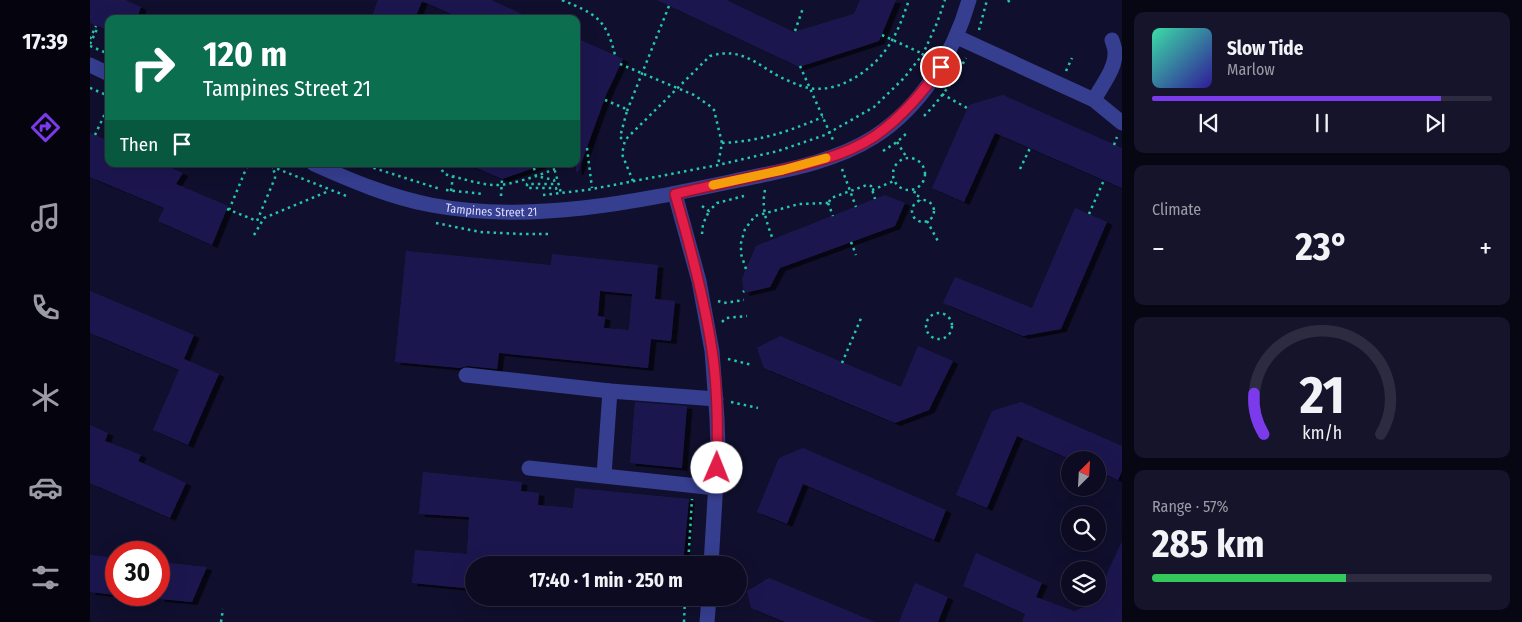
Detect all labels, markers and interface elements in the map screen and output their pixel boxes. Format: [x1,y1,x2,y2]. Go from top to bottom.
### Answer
text: 17:39 [22,28,68,55]
text: 120 m [203,33,287,75]
icon: right [120,35,185,100]
text: Slow Tide [1227,37,1303,60]
pin [920,46,962,88]
icon: arrive [927,53,955,81]
text: Marlow [1227,60,1275,79]
text: Tampines Street 21 [203,75,371,102]
icon: previous [1195,109,1223,137]
icon: pause [1308,109,1336,137]
icon: next [1421,109,1449,137]
icon: directions [28,110,63,145]
icon: arrive [168,130,196,158]
text: Then [120,133,158,156]
icon: music [28,200,63,235]
text: Climate [1152,200,1201,219]
street label: Tampines Street 21 [445,201,538,219]
text: 23° [1295,224,1349,270]
text: − [1152,232,1165,265]
text: + [1479,232,1492,265]
icon: phone [28,290,63,325]
text: 21 [1298,364,1345,427]
icon: climate [28,380,63,415]
text: km/h [1302,422,1342,444]
position arrow [690,441,742,493]
north arrow [1061,451,1106,496]
map controls [1061,451,1106,606]
icon: car [28,470,63,505]
text: Range · 57% [1152,497,1229,516]
button: search [1061,506,1106,551]
text: 285 km [1152,521,1265,567]
speed limit sign: 30 [105,541,170,606]
icon: filters [28,560,63,595]
button: layers [1061,561,1106,606]
text: 17:40 · 1 min · 250 m [529,569,683,592]

